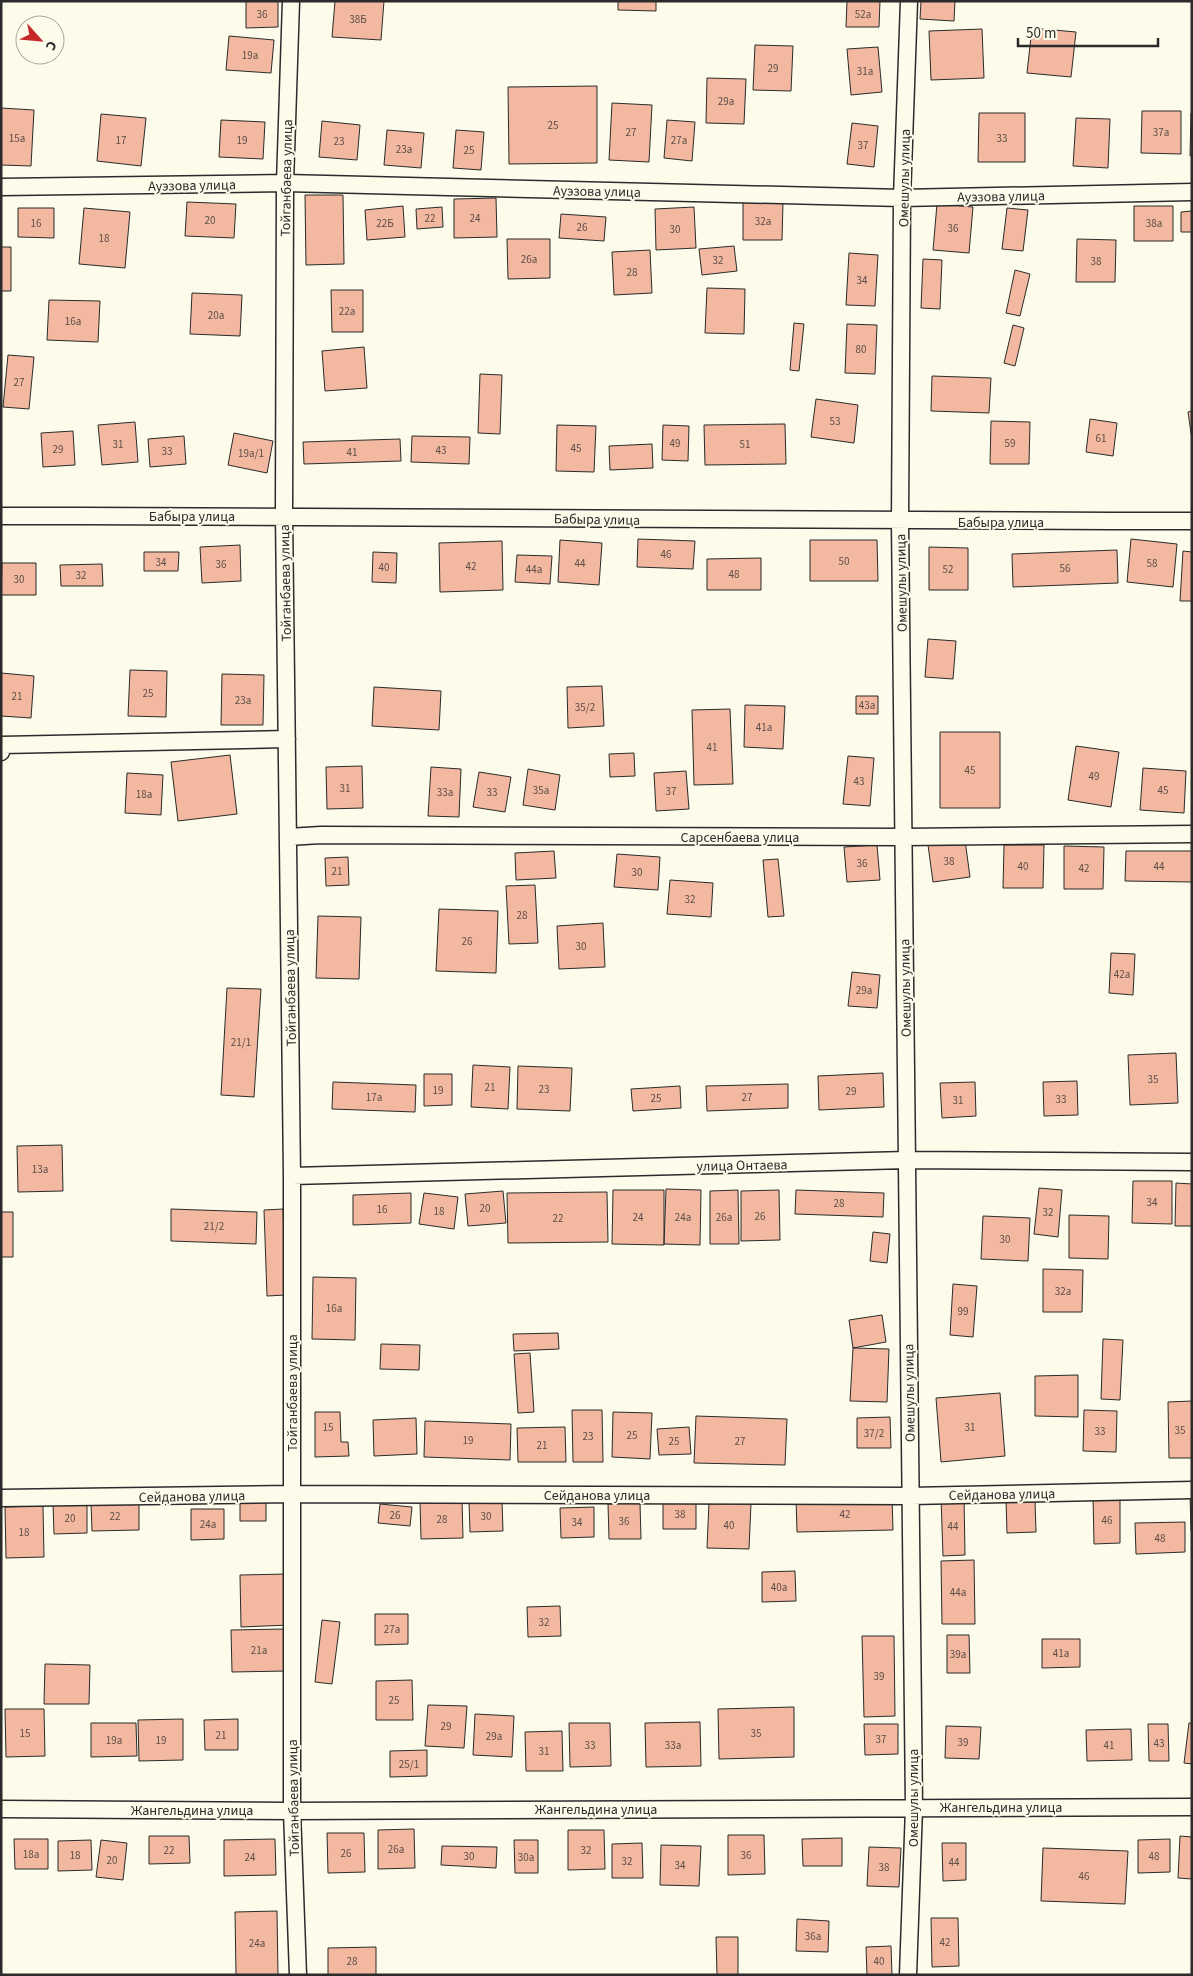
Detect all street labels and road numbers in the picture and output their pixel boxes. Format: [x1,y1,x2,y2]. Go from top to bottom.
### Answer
street label: Тойганбаева улица [276,119,298,237]
street label: Омешулы улица [894,129,916,227]
street label: Ауэзова улица [148,175,236,197]
street label: Ауэзова улица [553,181,641,203]
street label: Ауэзова улица [957,186,1045,208]
street label: Бабыра улица [149,507,235,527]
street label: Бабыра улица [554,509,640,531]
street label: Бабыра улица [958,513,1044,533]
street label: Тойганбаева улица [275,524,297,642]
street label: Омешулы улица [891,534,913,632]
street label: Сарсенбаева улица [681,828,799,848]
street label: Тойганбаева улица [280,929,302,1047]
street label: Омешулы улица [895,939,917,1037]
street label: улица Онтаева [696,1155,788,1177]
street label: Тойганбаева улица [283,1334,303,1452]
street label: Омешулы улица [899,1344,921,1442]
street label: Сейданова улица [949,1484,1055,1506]
street label: Сейданова улица [139,1486,245,1508]
street label: Сейданова улица [544,1486,650,1506]
street label: Тойганбаева улица [283,1739,305,1857]
street label: Омешулы улица [904,1749,924,1847]
street label: Жангельдина улица [940,1798,1062,1818]
street label: Жангельдина улица [535,1800,657,1820]
street label: Жангельдина улица [131,1801,253,1821]

